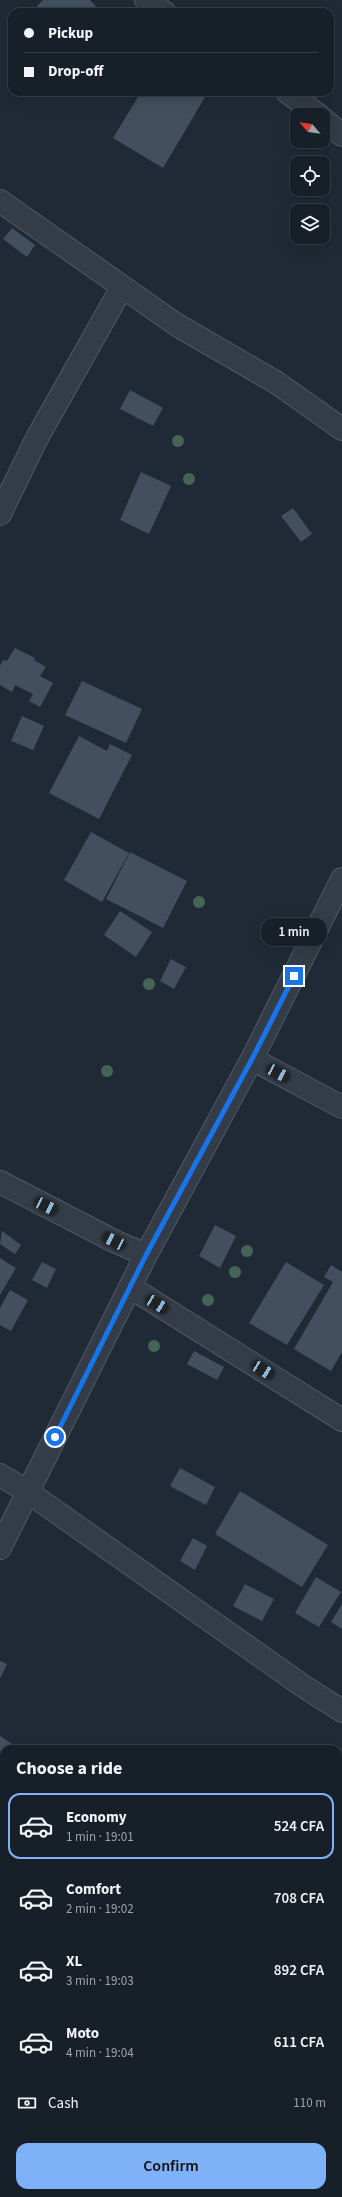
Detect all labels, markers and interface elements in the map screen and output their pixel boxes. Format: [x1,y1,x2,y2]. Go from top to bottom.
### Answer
text: Pickup [48,23,93,44]
text: Drop-off [48,61,103,82]
north arrow [290,108,330,148]
map controls [290,108,330,244]
button: locate [290,156,330,196]
button: layers [290,204,330,244]
callout: 1 min [261,918,327,946]
text: 1 min [279,923,309,941]
route end [285,967,303,985]
car [265,1062,291,1084]
car [33,1195,59,1217]
car [101,1230,127,1252]
car [144,1293,170,1315]
car [250,1359,276,1381]
route start [46,1428,64,1446]
text: Choose a ride [16,1756,122,1781]
text: Economy [66,1807,127,1828]
icon: car [18,1808,54,1844]
text: 524 CFA [274,1816,324,1837]
text: 1 min · 19:01 [66,1828,134,1846]
text: Comfort [66,1879,121,1900]
icon: car [18,1880,54,1916]
text: 708 CFA [274,1888,324,1909]
text: 2 min · 19:02 [66,1900,134,1918]
text: XL [66,1951,82,1972]
icon: car [18,1952,54,1988]
text: 892 CFA [274,1960,324,1981]
text: 3 min · 19:03 [66,1972,134,1990]
text: Moto [66,2023,99,2044]
icon: car [18,2024,54,2060]
text: 611 CFA [274,2032,324,2053]
text: 4 min · 19:04 [66,2044,134,2062]
icon: cash [16,2092,38,2114]
text: Cash [48,2093,79,2114]
text: 110 m [293,2094,326,2112]
button: Confirm [16,2143,326,2189]

